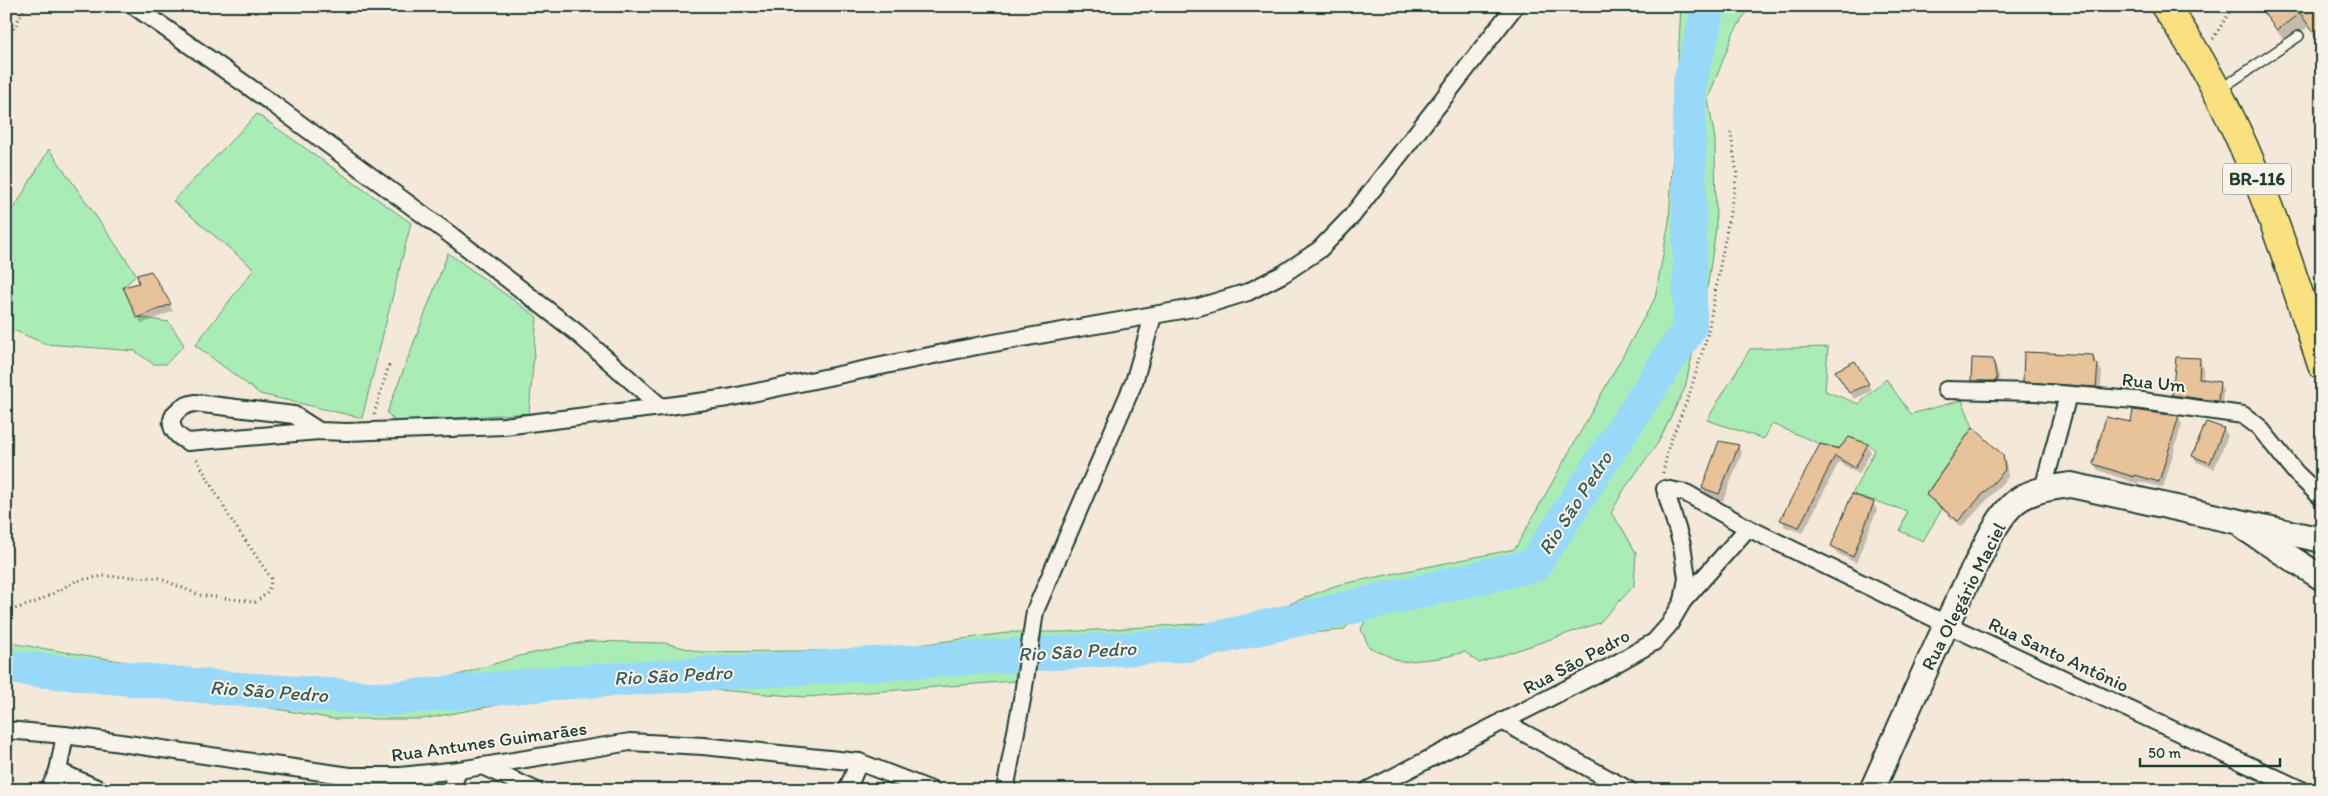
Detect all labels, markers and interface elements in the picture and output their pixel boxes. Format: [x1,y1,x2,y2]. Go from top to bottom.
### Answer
road number: BR-116 [2223,163,2291,194]
street label: Rua Um [2121,368,2187,397]
water label: Rio São Pedro [1533,446,1618,559]
street label: Rua Olegário Maciel [1916,518,2011,674]
street label: Rua Santo Antônio [1985,612,2133,697]
street label: Rua São Pedro [1519,624,1634,699]
water label: Rio São Pedro [1017,636,1137,666]
water label: Rio São Pedro [613,660,733,690]
water label: Rio São Pedro [209,675,330,707]
street label: Rua Antunes Guimarães [390,716,588,767]
scale bar [2140,736,2280,768]
text: 50 m [2148,744,2181,762]

